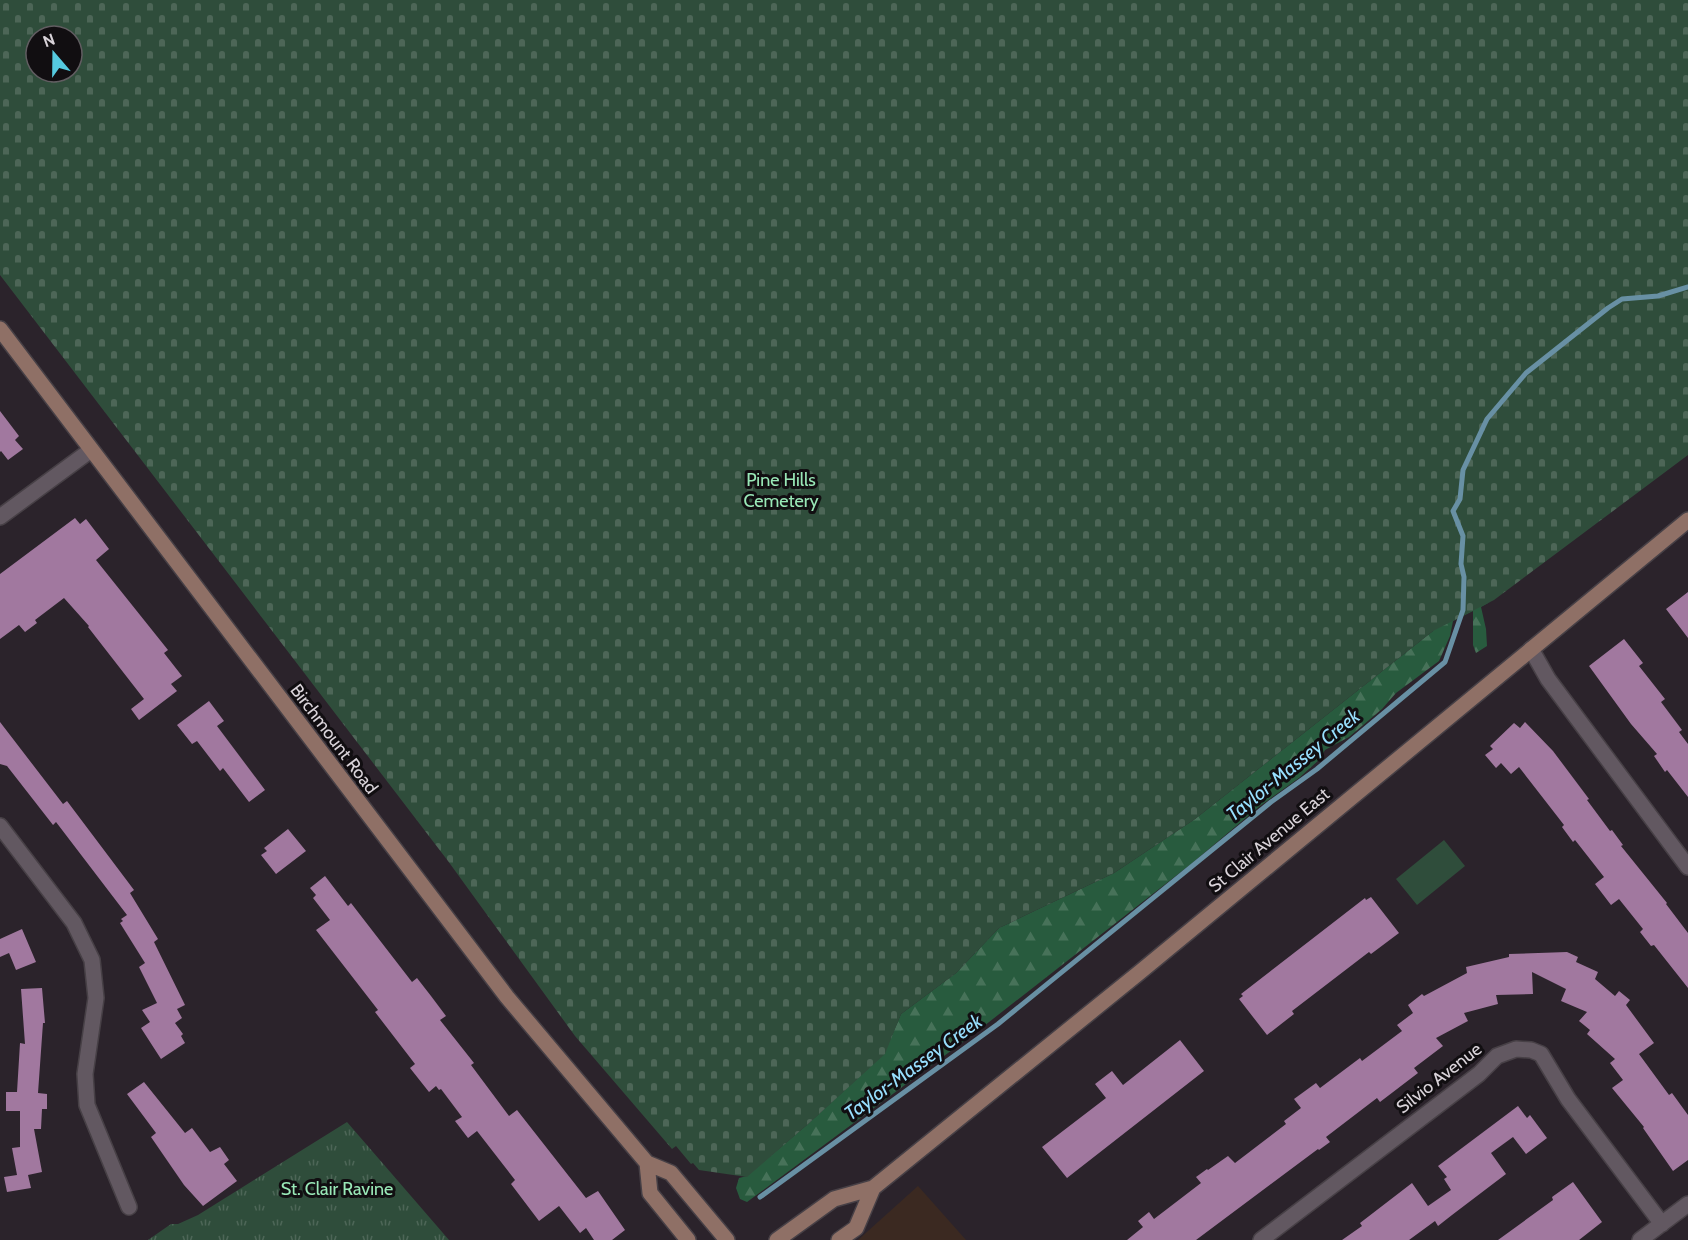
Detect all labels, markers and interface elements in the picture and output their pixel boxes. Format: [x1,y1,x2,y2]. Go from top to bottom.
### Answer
north arrow [24,24,84,84]
text: N [40,30,58,51]
park label: Pine Hills Cemetery [743,469,819,512]
street label: Birchmount Road [285,680,383,798]
water label: Taylor-Massey Creek [1221,703,1366,826]
street label: St Clair Avenue East [1204,783,1334,897]
water label: Taylor-Massey Creek [839,1008,988,1125]
street label: Silvio Avenue [1392,1038,1486,1118]
park label: St. Clair Ravine [281,1178,393,1200]

